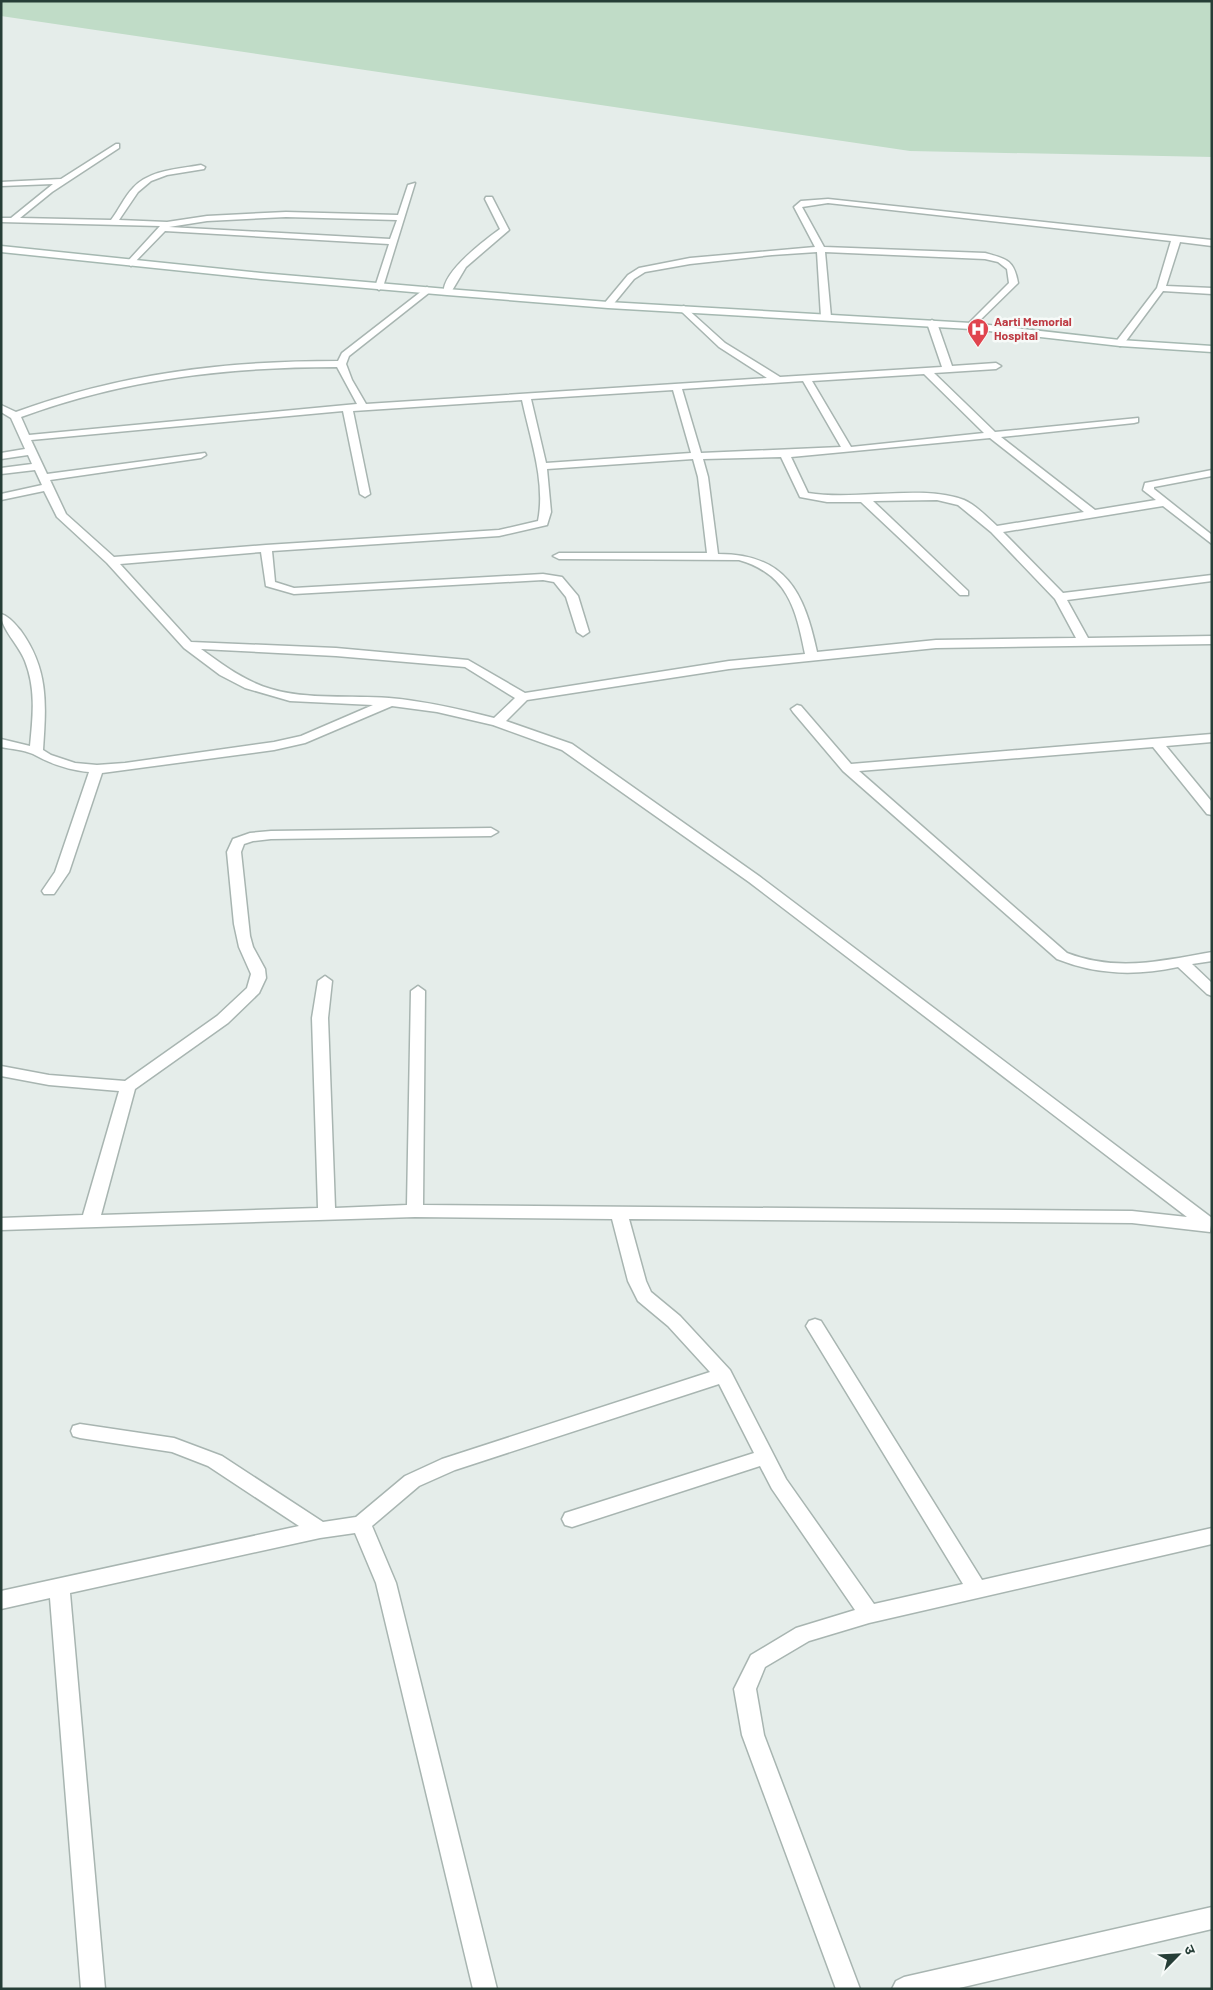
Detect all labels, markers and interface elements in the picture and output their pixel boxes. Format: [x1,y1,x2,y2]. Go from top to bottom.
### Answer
place label: Aarti Memorial Hospital [994,314,1072,342]
hospital icon: Aarti Memorial Hospital [966,317,990,348]
north arrow [1153,1930,1203,1980]
text: उ [1181,1942,1200,1957]

